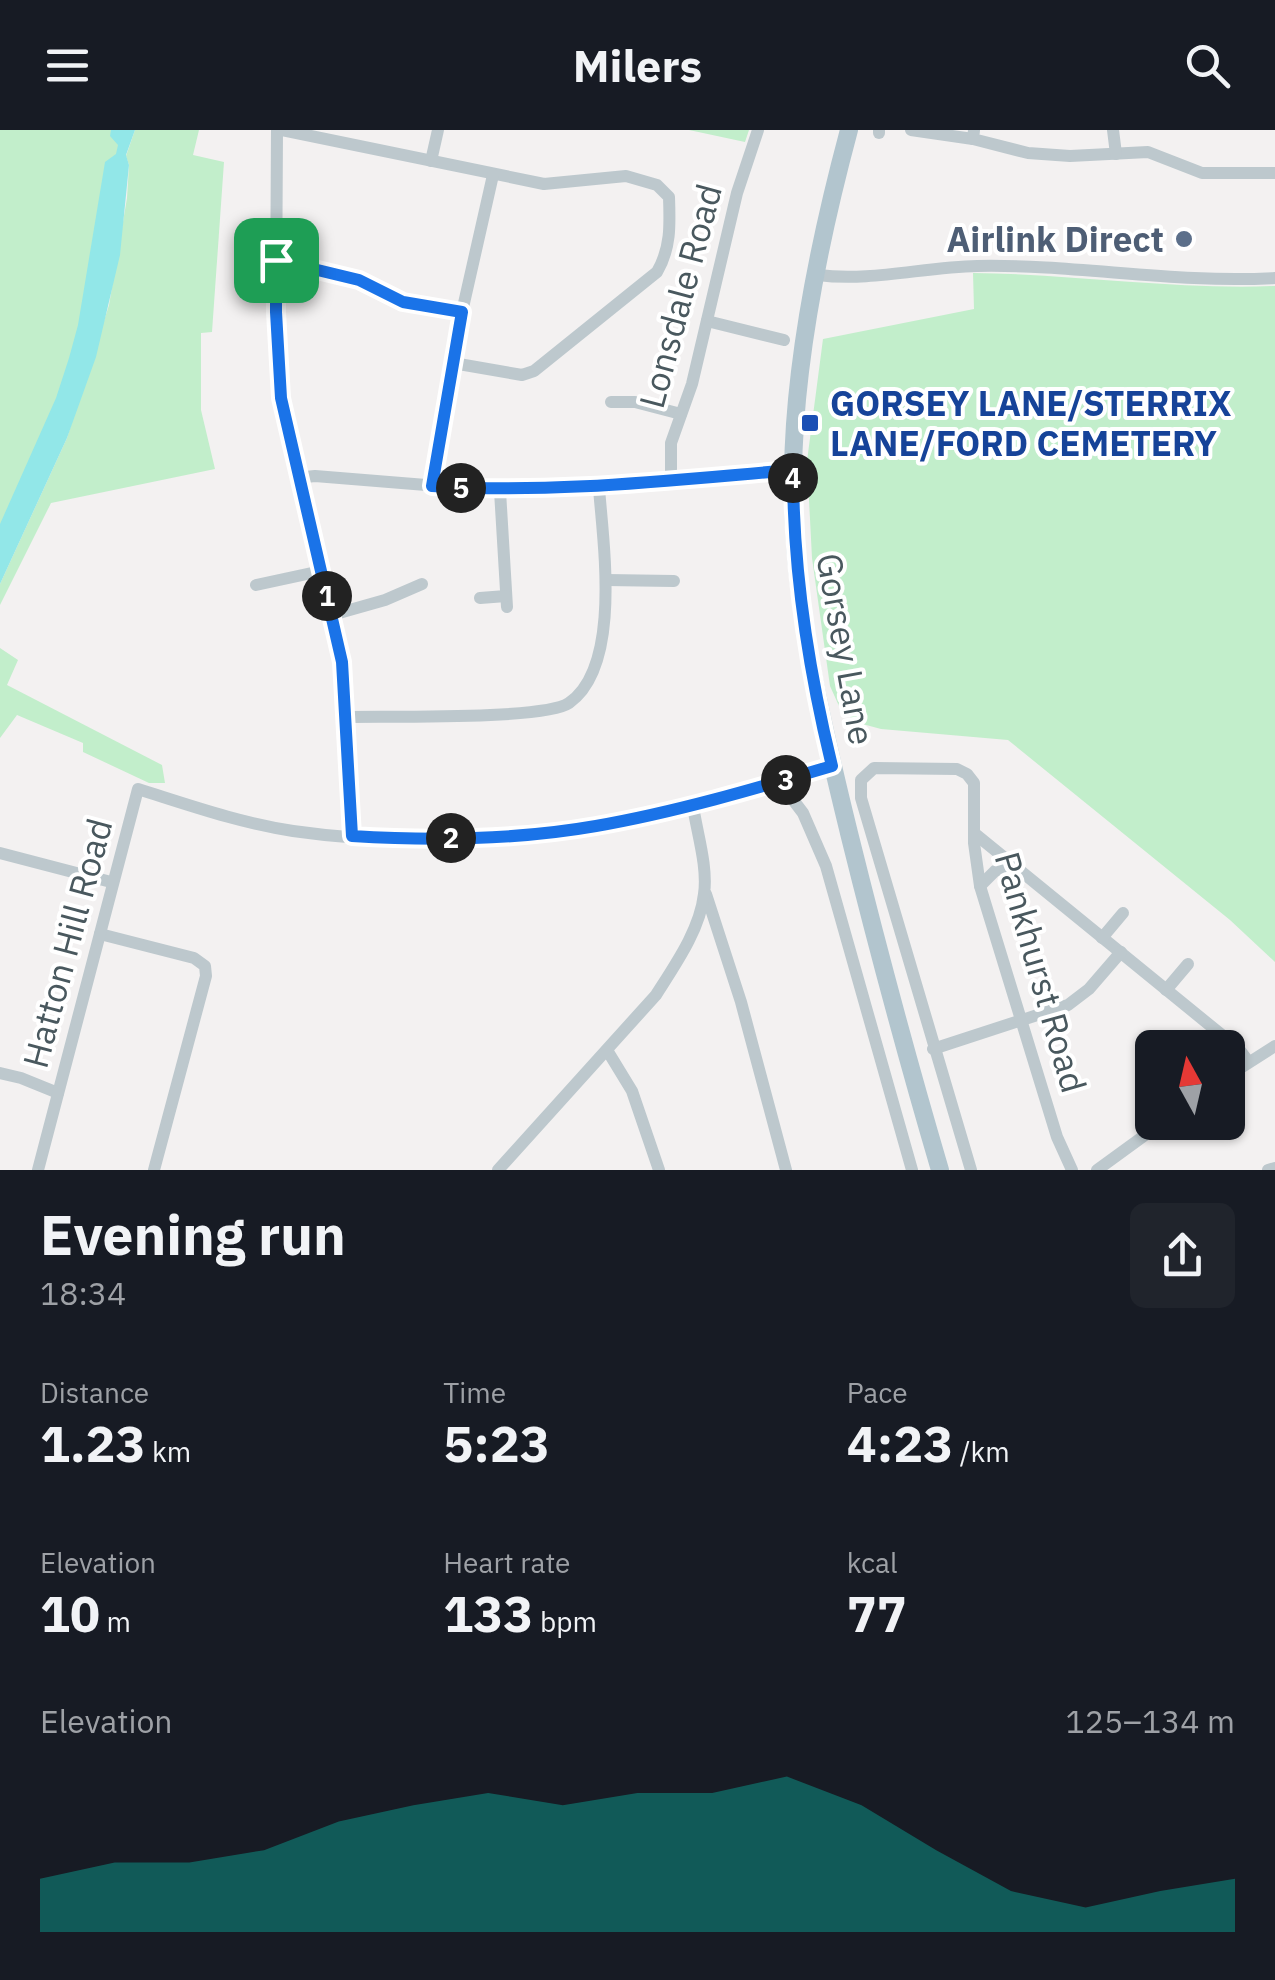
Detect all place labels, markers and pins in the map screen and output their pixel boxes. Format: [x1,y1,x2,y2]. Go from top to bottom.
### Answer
place label: Airlink Direct [946,216,1164,262]
pin [234,218,319,303]
marker: Airlink Direct [1173,228,1195,250]
place label: GORSEY LANE/STERRIX LANE/FORD CEMETERY [830,380,1232,466]
marker: GORSEY LANE/STERRIX LANE/FORD CEMETERY [799,412,821,434]
pin: 4 [768,453,818,503]
pin: 5 [436,463,486,513]
pin: 1 [302,571,352,621]
pin: 3 [761,755,811,805]
pin: 2 [426,813,476,863]

